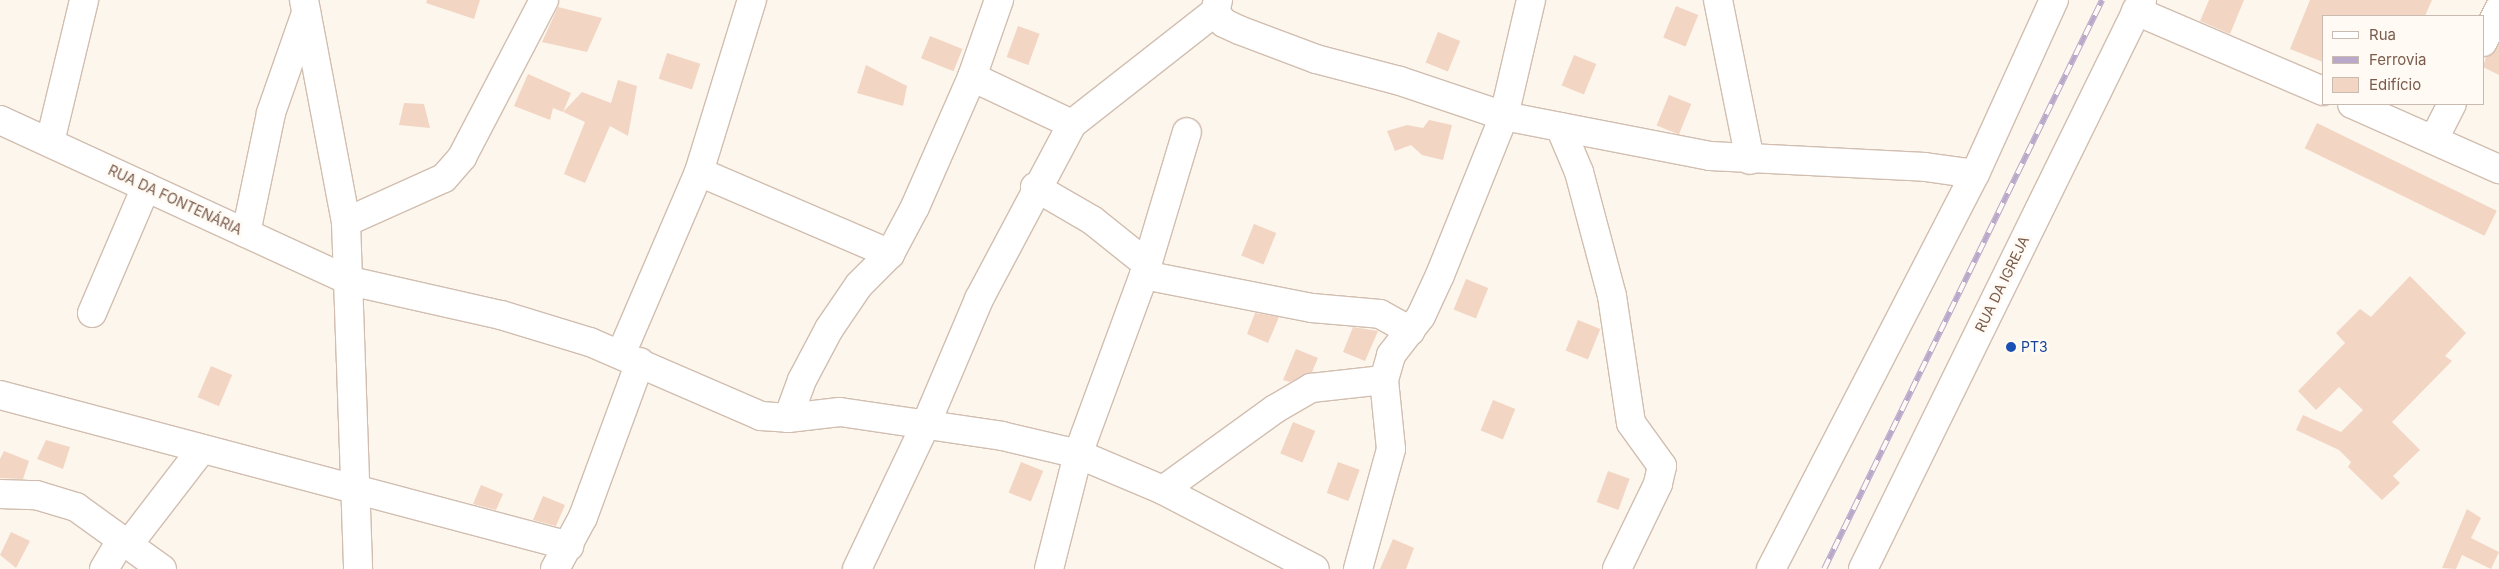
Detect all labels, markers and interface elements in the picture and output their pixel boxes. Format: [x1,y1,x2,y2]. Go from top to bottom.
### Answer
legend [2322,15,2484,105]
text: Rua [2369,25,2396,44]
text: Ferrovia [2369,50,2426,69]
text: Edifício [2369,75,2421,94]
street label: RUA DA FONTENÁRIA [105,162,245,238]
street label: RUA DA IGREJA [1971,233,2033,335]
place label: PT3 [2021,339,2048,355]
marker: PT3 [2005,341,2017,353]

